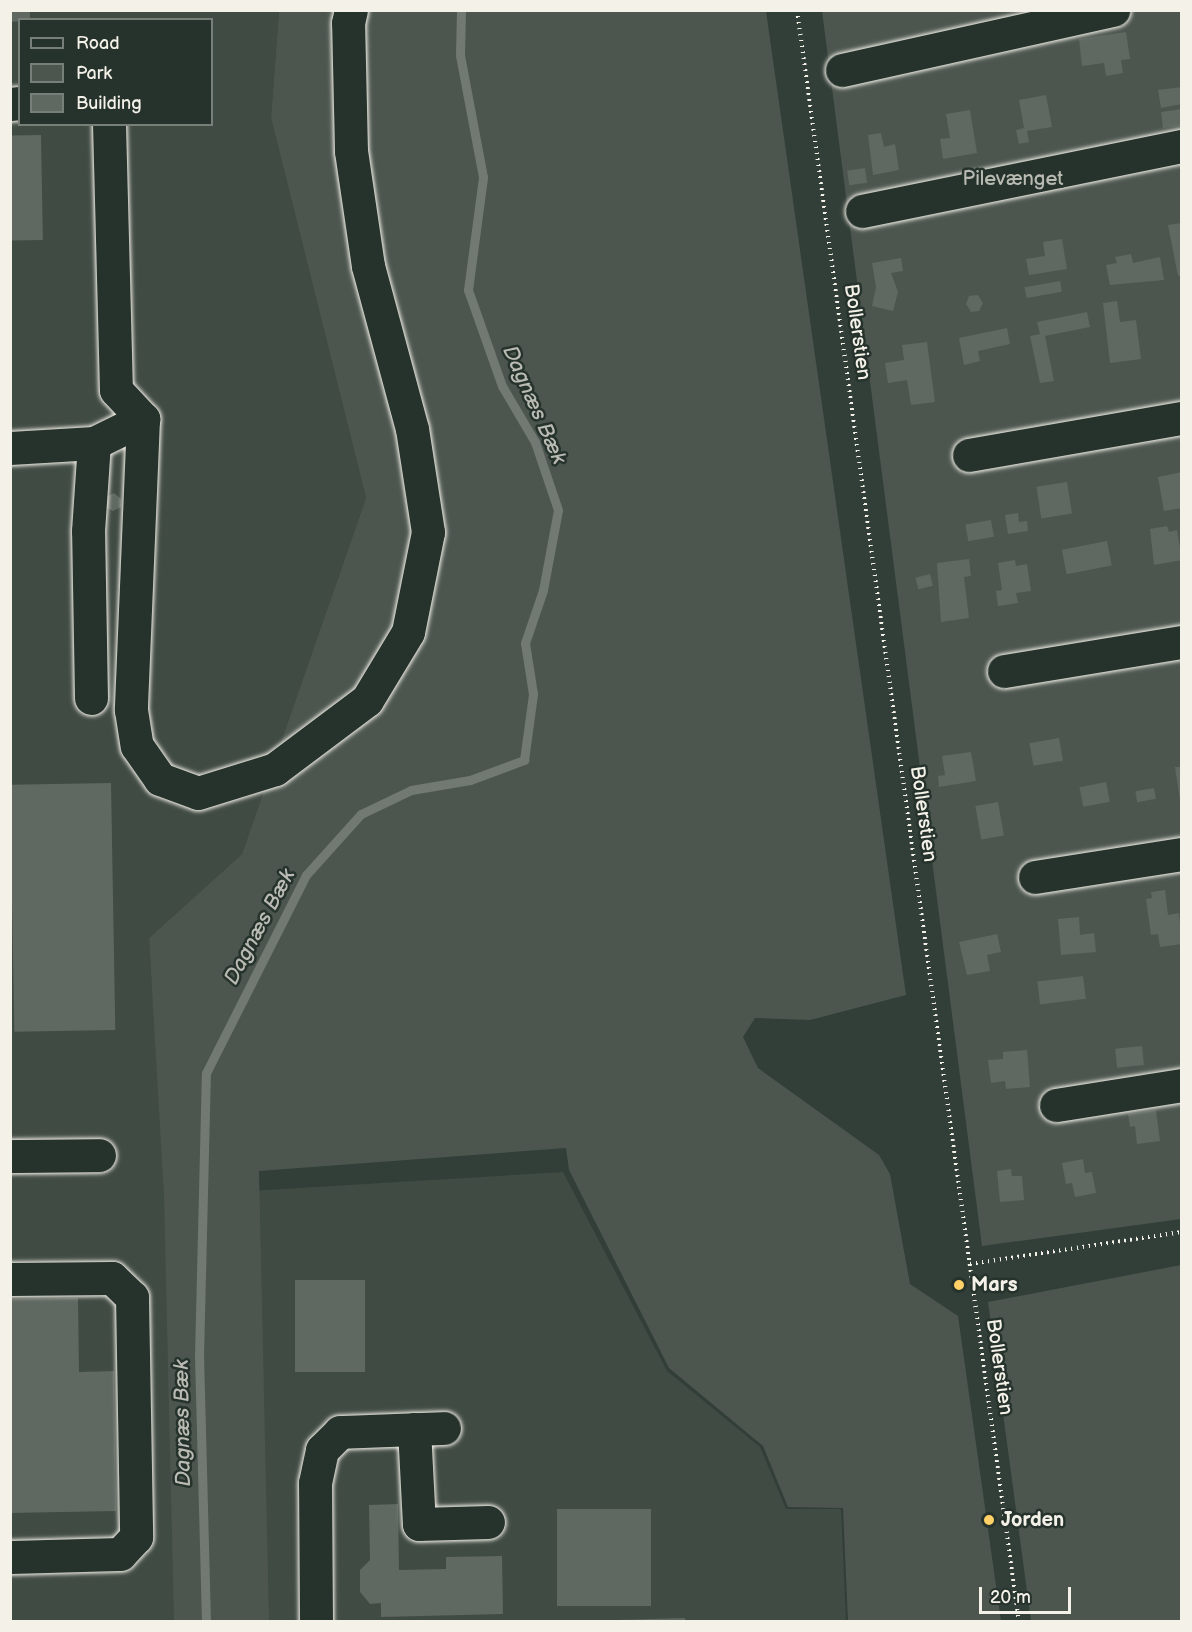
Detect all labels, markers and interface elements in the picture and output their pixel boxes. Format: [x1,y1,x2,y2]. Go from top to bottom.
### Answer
legend [18,18,213,126]
text: Road [76,33,120,54]
text: Park [76,63,112,84]
text: Building [76,93,142,114]
park label: Pilevænget [963,167,1063,191]
street label: Bollerstien [838,282,876,382]
water label: Dagnæs Bæk [497,342,571,468]
street label: Bollerstien [904,764,942,864]
water label: Dagnæs Bæk [219,865,301,989]
place label: Mars [971,1273,1018,1297]
marker: Mars [952,1278,966,1292]
street label: Bollerstien [980,1317,1018,1417]
water label: Dagnæs Bæk [169,1359,197,1487]
place label: Jorden [1001,1508,1064,1532]
marker: Jorden [982,1513,996,1527]
scale bar [982,1575,1074,1613]
text: 20 m [990,1587,1031,1608]

